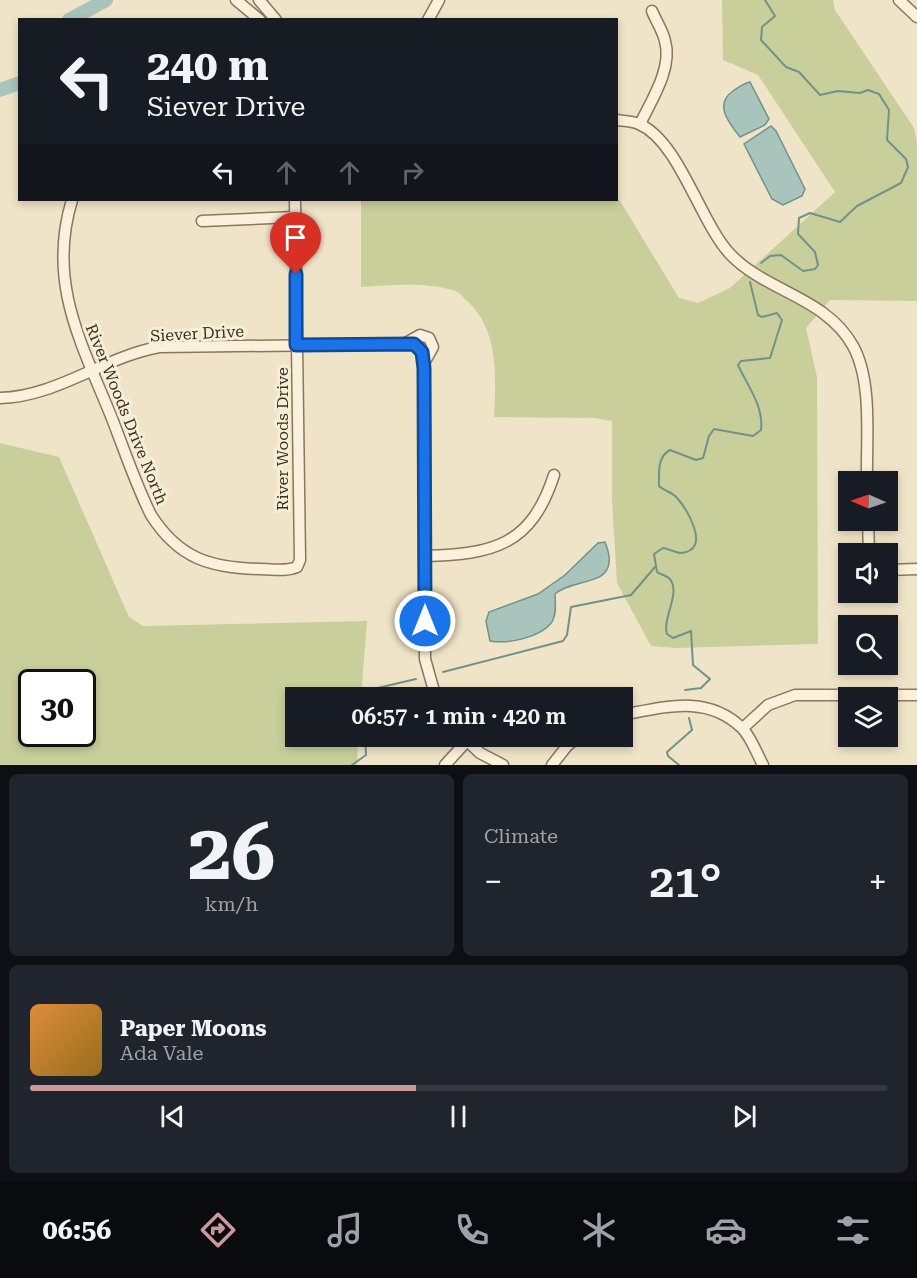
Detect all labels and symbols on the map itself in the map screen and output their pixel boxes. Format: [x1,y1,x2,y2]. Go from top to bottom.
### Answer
pin [270,212,321,274]
street label: River Woods Drive North [82,321,172,507]
street label: Siever Drive [150,322,245,345]
street label: River Woods Drive [273,367,292,511]
north arrow [838,471,898,531]
position arrow [393,589,457,653]
speed limit sign: 30 [18,669,96,747]

